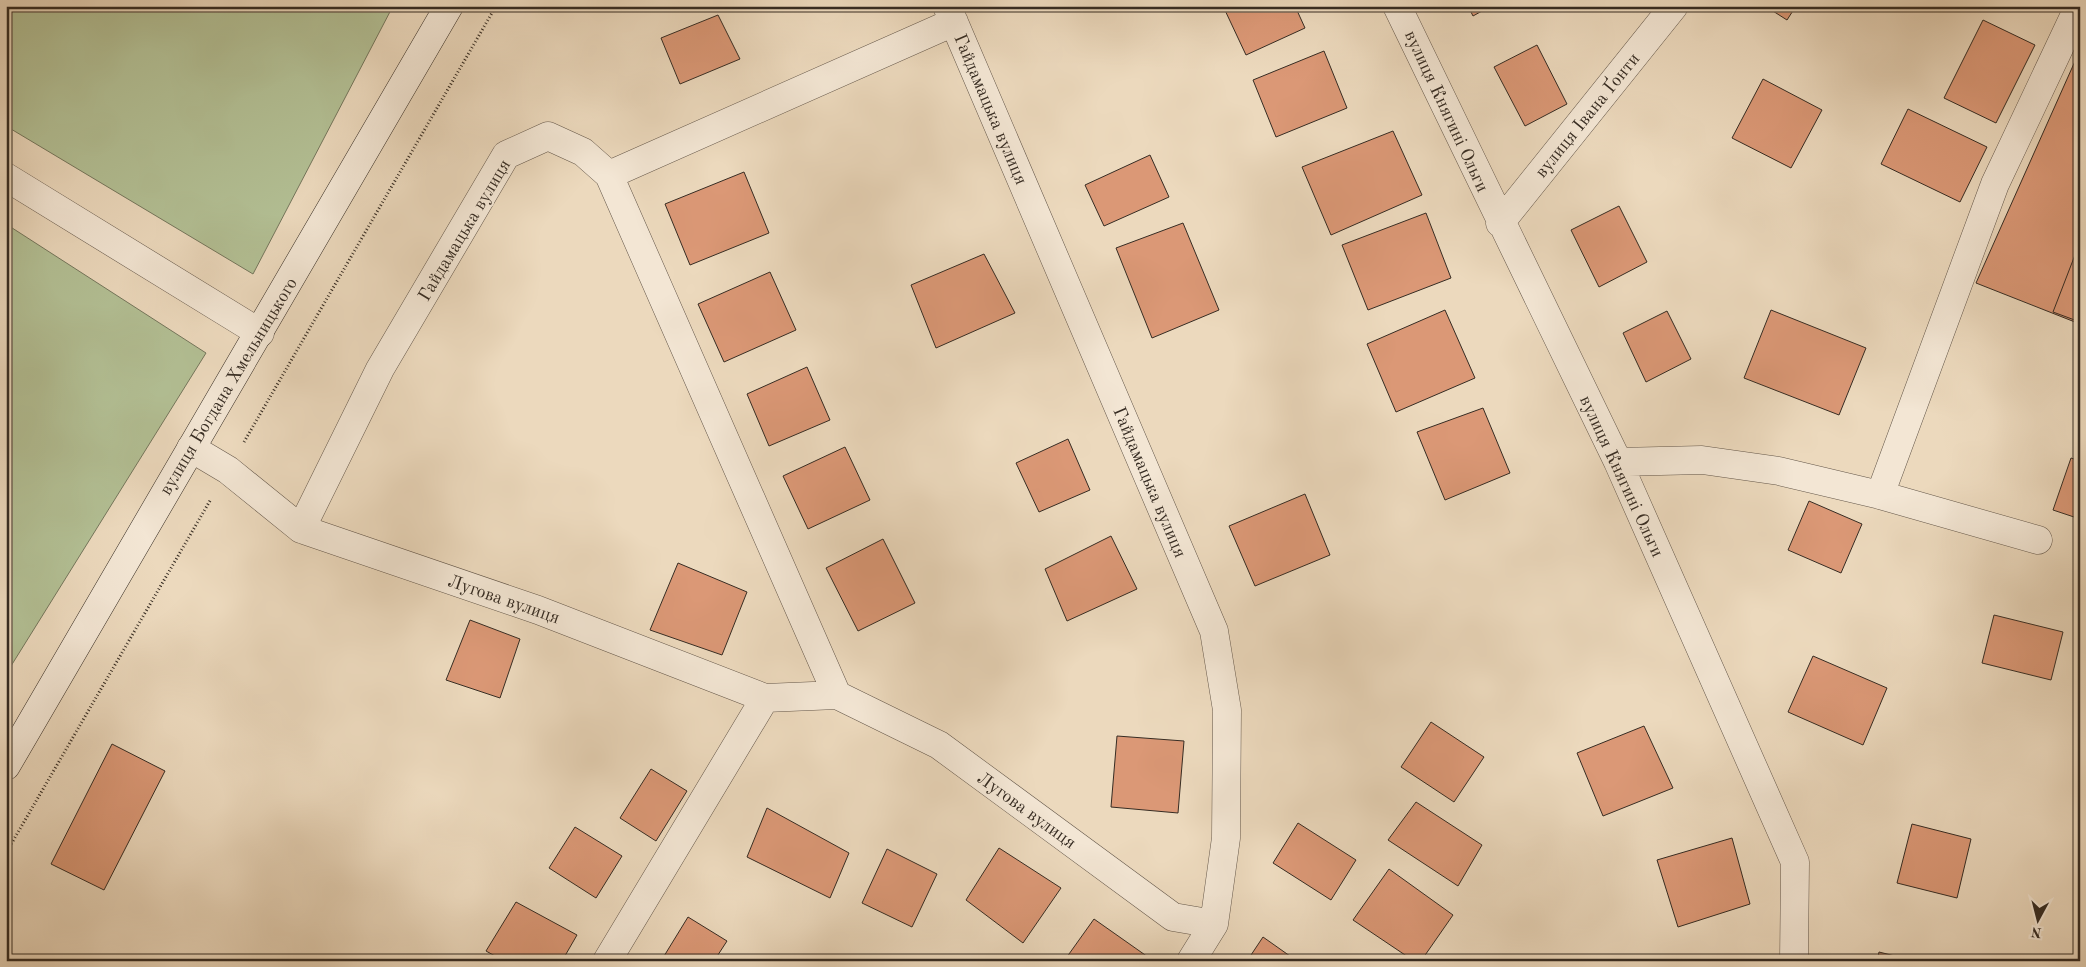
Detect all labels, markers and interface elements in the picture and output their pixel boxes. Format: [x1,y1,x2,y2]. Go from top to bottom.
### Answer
street label: вулиця Княгині Ольги [1401,28,1491,195]
street label: Гайдамацька вулиця [950,31,1030,187]
street label: вулиця Івана Ґонти [1528,47,1643,181]
street label: Гайдамацька вулиця [416,157,514,304]
street label: вулиця Богдана Хмельницького [157,275,301,498]
street label: вулиця Княгині Ольги [1576,393,1666,560]
street label: Гайдамацька вулиця [1109,404,1189,560]
street label: Лугова вулиця [445,572,562,628]
street label: Лугова вулиця [974,769,1079,853]
north arrow [2014,894,2064,944]
text: N [2030,924,2043,940]

